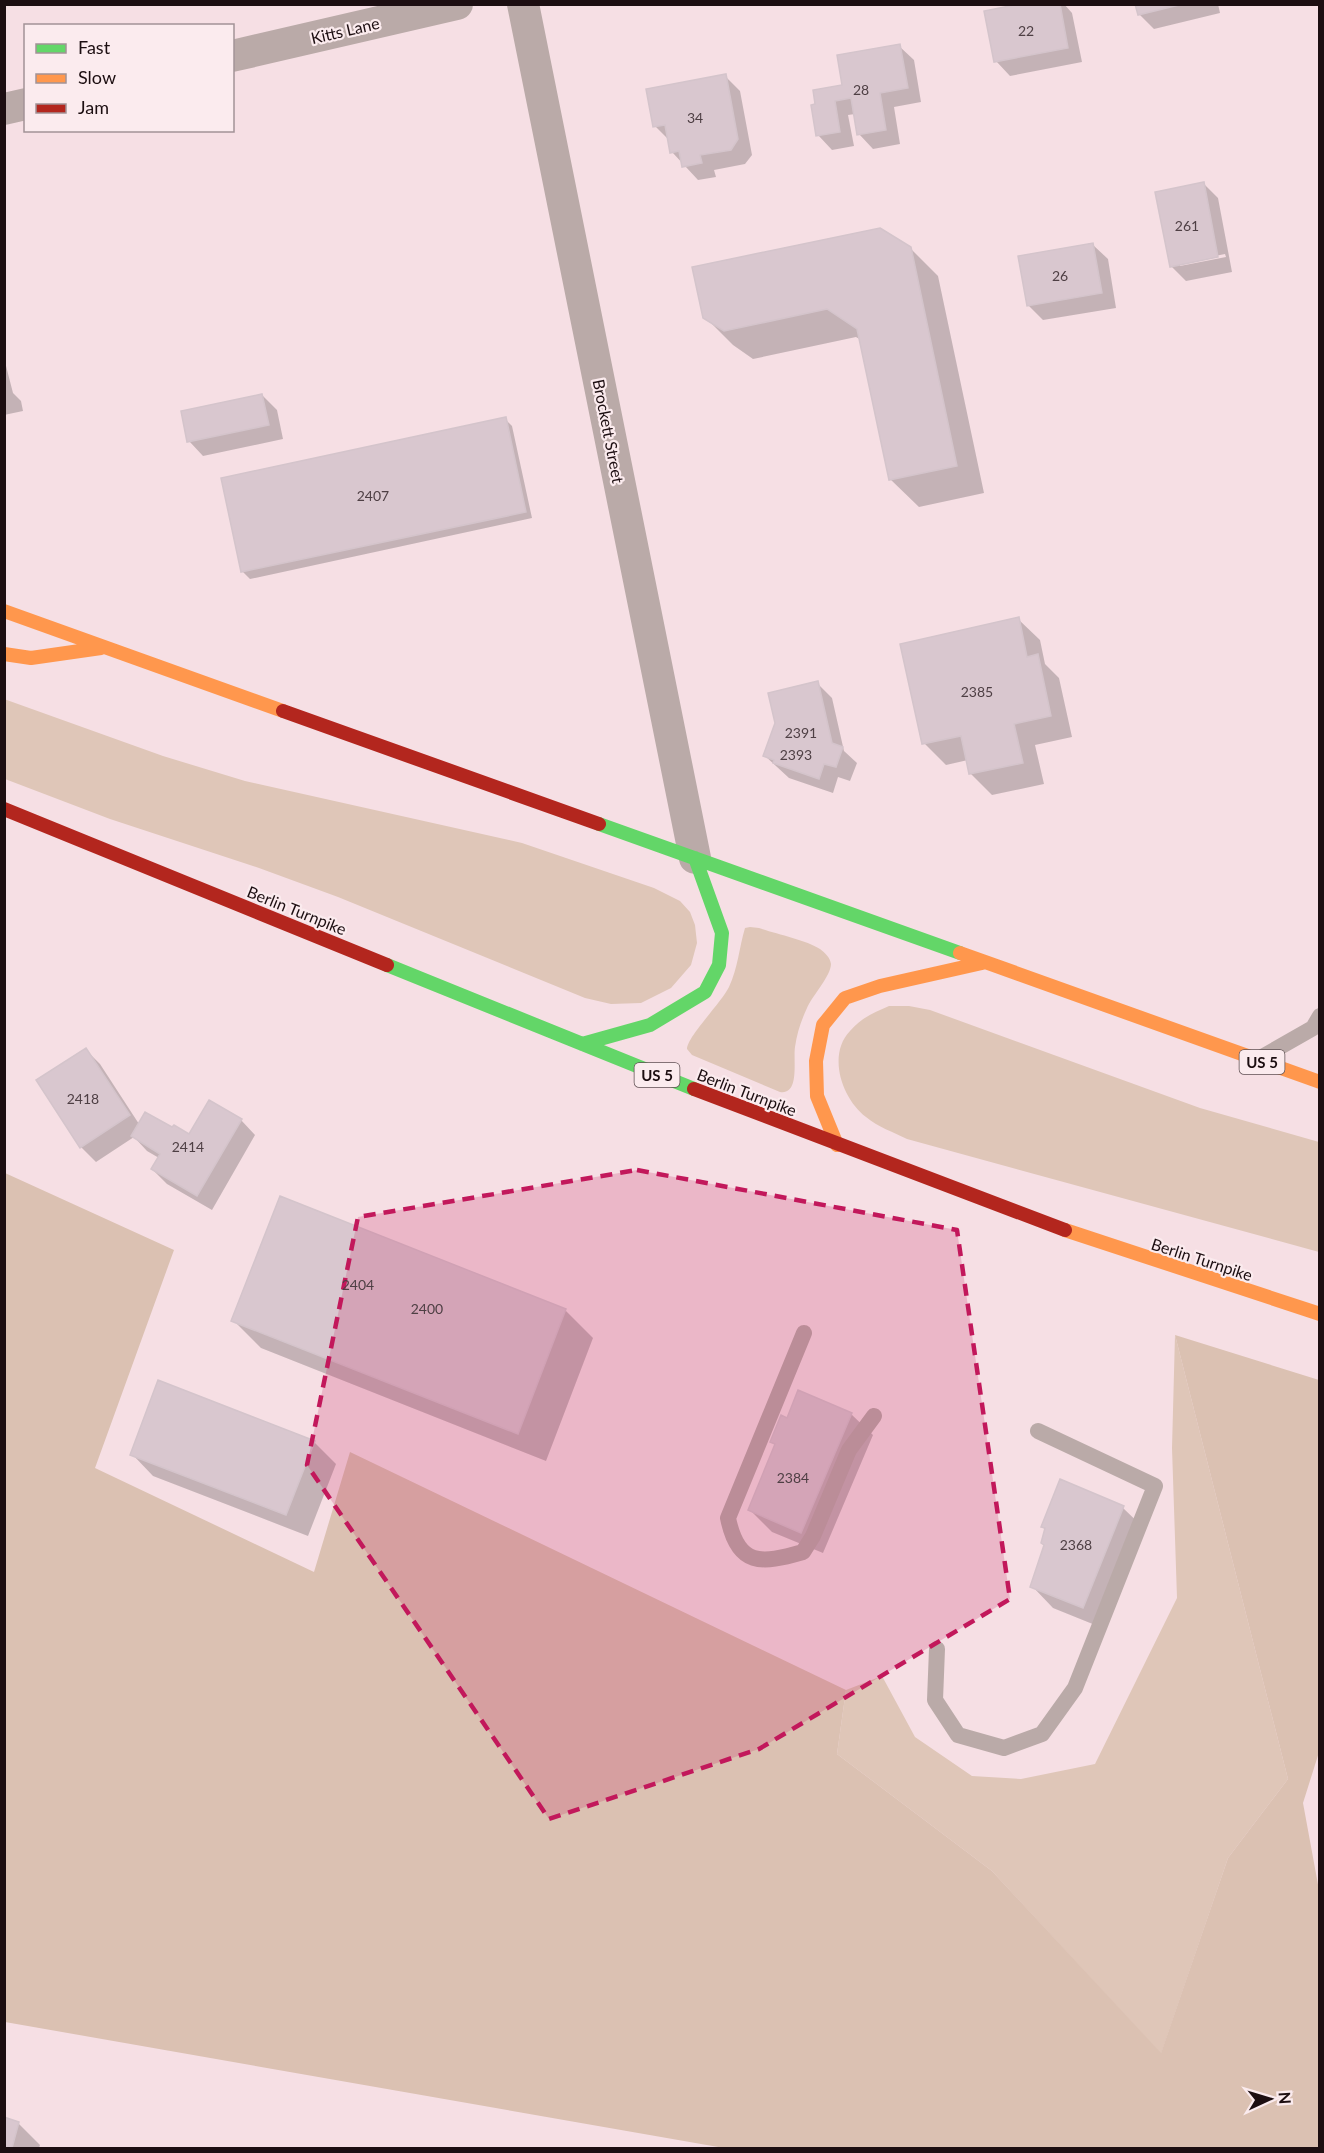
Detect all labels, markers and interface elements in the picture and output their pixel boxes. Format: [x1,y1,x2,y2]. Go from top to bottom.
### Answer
street label: Kitts Lane [309,13,381,47]
house number: 22 [1018,22,1034,39]
legend [24,24,234,132]
text: Fast [78,36,111,58]
text: Slow [78,66,116,88]
house number: 28 [853,81,869,98]
text: Jam [78,96,109,118]
house number: 34 [687,109,703,126]
house number: 261 [1175,217,1199,234]
house number: 26 [1052,267,1068,284]
street label: Brockett Street [590,377,628,485]
house number: 2407 [357,487,389,504]
house number: 2385 [961,683,993,700]
house number: 2391 [785,724,817,741]
house number: 2393 [780,746,812,763]
street label: Berlin Turnpike [245,882,349,938]
road number: US 5 [1240,1050,1284,1074]
road number: US 5 [634,1063,680,1087]
street label: Berlin Turnpike [695,1064,799,1120]
house number: 2418 [67,1090,99,1107]
house number: 2414 [172,1138,204,1155]
street label: Berlin Turnpike [1149,1234,1255,1284]
house number: 2404 [342,1276,374,1293]
house number: 2400 [411,1300,443,1317]
house number: 2384 [777,1469,809,1486]
house number: 2368 [1060,1536,1092,1553]
north arrow [1240,2069,1300,2129]
text: N [1276,2091,1295,2105]

